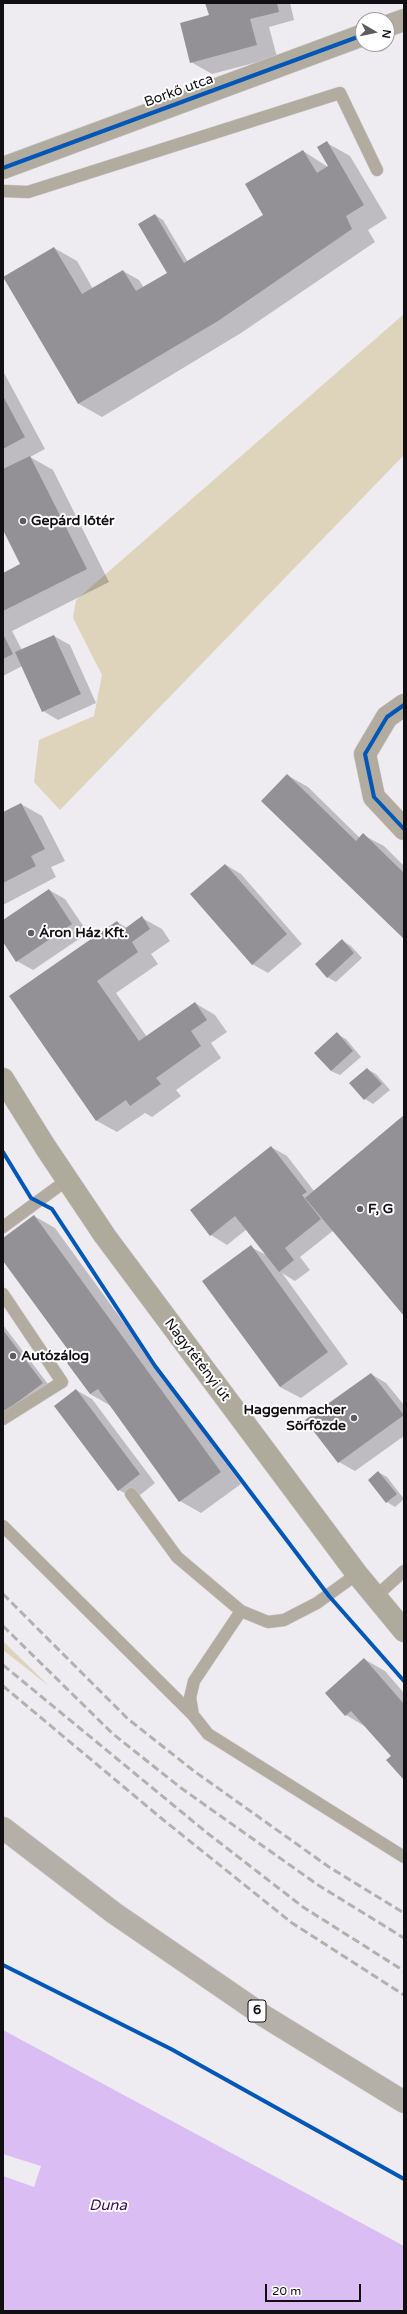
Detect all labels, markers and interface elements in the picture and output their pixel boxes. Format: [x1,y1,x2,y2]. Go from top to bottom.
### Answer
north arrow [355,12,395,52]
text: N [379,28,393,39]
street label: Borkő utca [142,71,216,111]
place label: Gepárd lőtér [31,513,114,529]
marker: Gepárd lőtér [18,516,28,526]
place label: Áron Ház Kft. [39,925,128,941]
marker: Áron Ház Kft. [26,928,36,938]
place label: F, G [368,1201,393,1217]
marker: F, G [355,1204,365,1214]
street label: Nagytétényi út [160,1315,234,1405]
place label: Autózálog [21,1348,89,1364]
marker: Autózálog [8,1351,18,1361]
place label: Haggenmacher Sörfőzde [243,1402,346,1434]
marker: Haggenmacher Sörfőzde [349,1413,359,1423]
road number: 6 [248,2000,266,2022]
water label: Duna [89,2197,127,2215]
scale bar [267,2276,363,2302]
text: 20 m [272,2284,301,2298]

